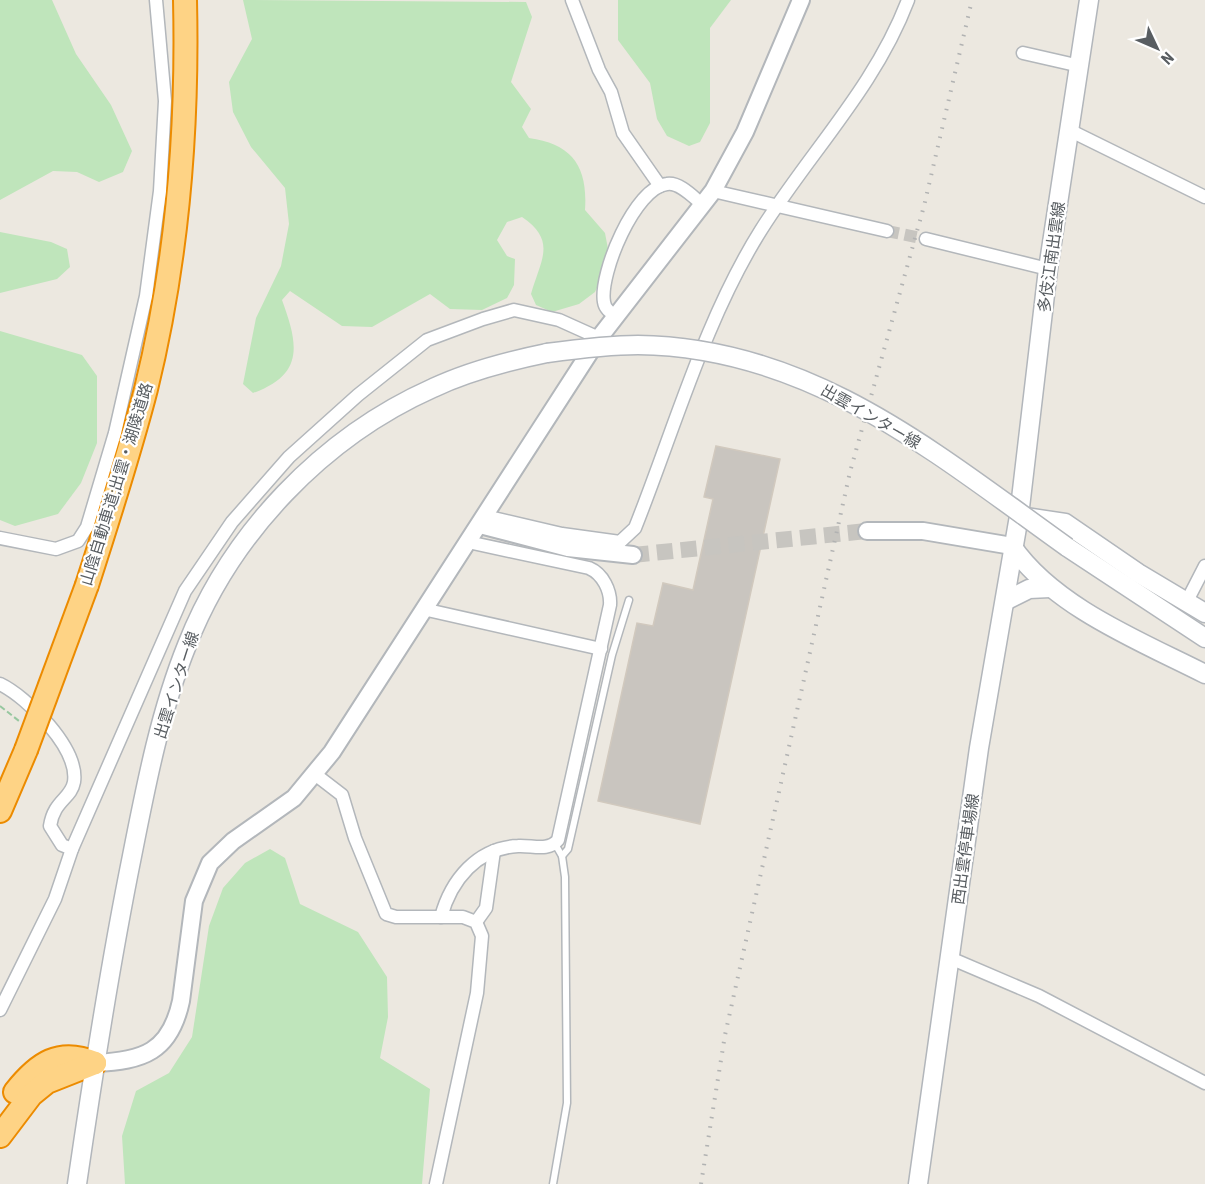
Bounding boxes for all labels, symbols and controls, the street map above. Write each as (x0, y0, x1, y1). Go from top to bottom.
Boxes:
north arrow (1127, 18, 1187, 78)
text: N (1157, 48, 1178, 68)
street label: 多伎江南出雲線 (1034, 200, 1069, 314)
street label: 山陰自動車道;出雲・湖陵道路 (77, 380, 156, 588)
street label: 出雲インター線 (817, 380, 924, 453)
street label: 出雲インター線 (150, 629, 203, 741)
street label: 西出雲停車場線 (948, 792, 983, 906)

